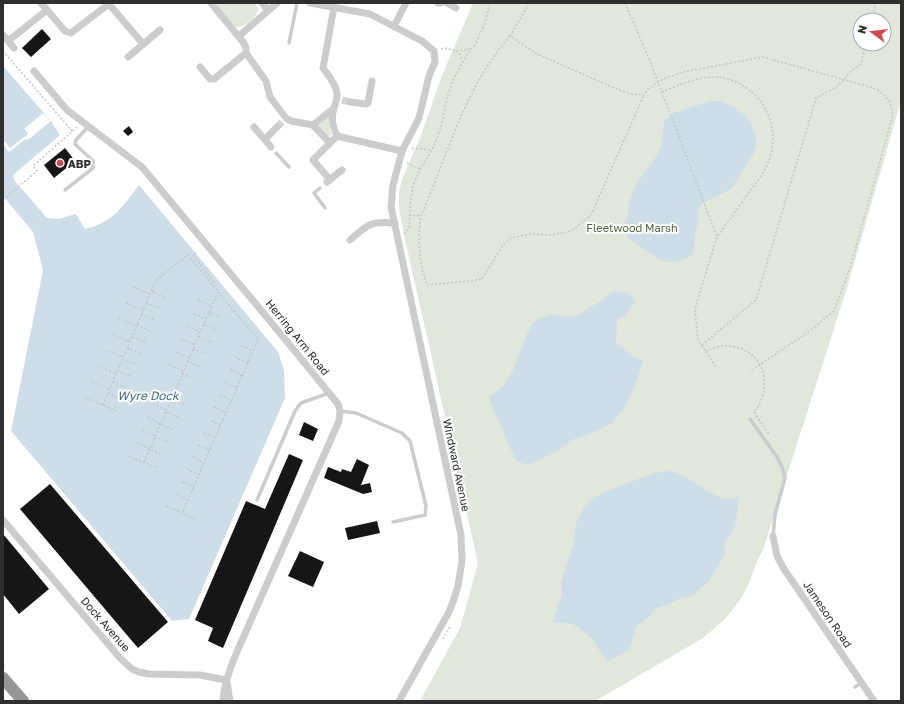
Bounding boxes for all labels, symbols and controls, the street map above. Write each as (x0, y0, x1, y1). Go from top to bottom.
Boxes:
north arrow (852, 12, 892, 52)
text: N (854, 24, 869, 35)
place label: ABP (68, 157, 92, 170)
marker: ABP (55, 158, 65, 168)
park label: Fleetwood Marsh (586, 221, 678, 234)
street label: Herring Arm Road (263, 297, 333, 377)
water label: Wyre Dock (117, 388, 180, 403)
street label: Windward Avenue (441, 417, 473, 513)
street label: Jameson Road (801, 578, 855, 650)
street label: Dock Avenue (79, 594, 133, 654)

